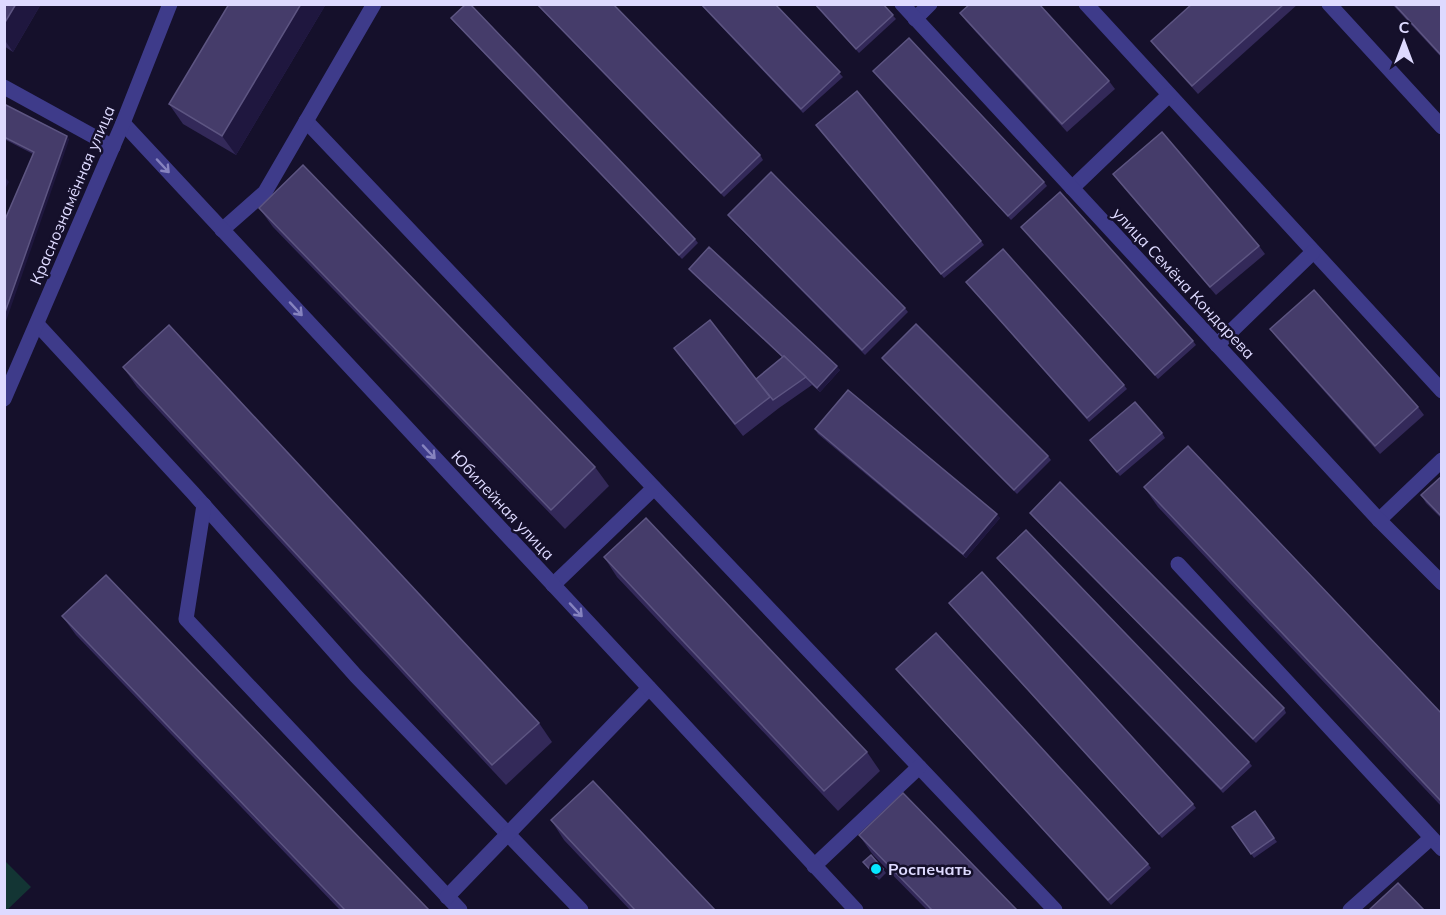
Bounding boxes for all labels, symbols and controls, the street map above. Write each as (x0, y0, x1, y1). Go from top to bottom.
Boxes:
north arrow (1374, 12, 1434, 72)
text: С (1399, 17, 1410, 37)
street label: Краснознамённая улица (25, 102, 119, 288)
one-way arrow (156, 159, 170, 174)
street label: улица Семёна Кондарева (1109, 203, 1259, 363)
one-way arrow (289, 301, 303, 316)
one-way arrow (422, 444, 436, 459)
street label: Юбилейная улица (447, 446, 559, 564)
one-way arrow (569, 602, 583, 617)
place label: Роспечать (888, 859, 971, 879)
marker: Роспечать (869, 862, 883, 876)

